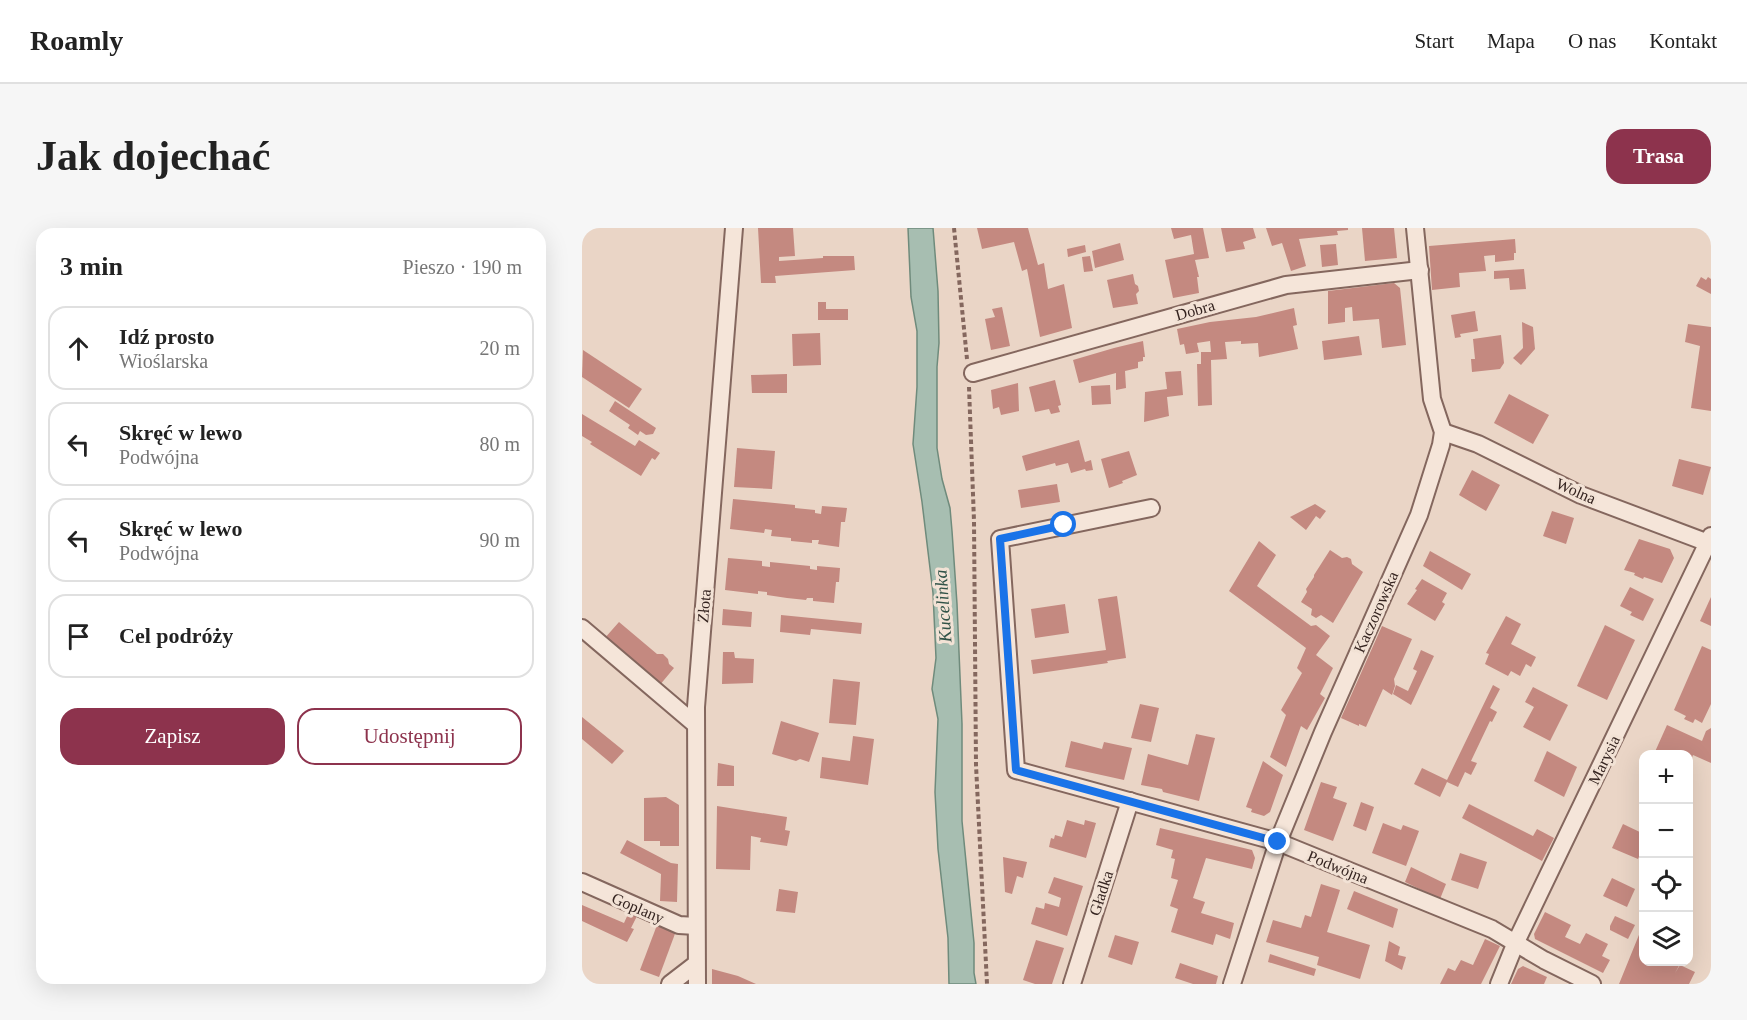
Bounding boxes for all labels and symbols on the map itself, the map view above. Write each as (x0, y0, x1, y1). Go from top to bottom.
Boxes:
street label: Dobra (1173, 296, 1217, 324)
street label: Wolna (1554, 475, 1598, 507)
route start (1050, 511, 1076, 537)
water label: Kucelinka (930, 569, 956, 644)
street label: Kaczorowska (1351, 569, 1401, 655)
street label: Złota (694, 588, 714, 624)
street label: Marysia (1585, 733, 1624, 788)
route end (1264, 828, 1290, 854)
street label: Podwójna (1305, 847, 1371, 888)
street label: Gładka (1086, 868, 1116, 918)
street label: Goplany (609, 889, 667, 928)

